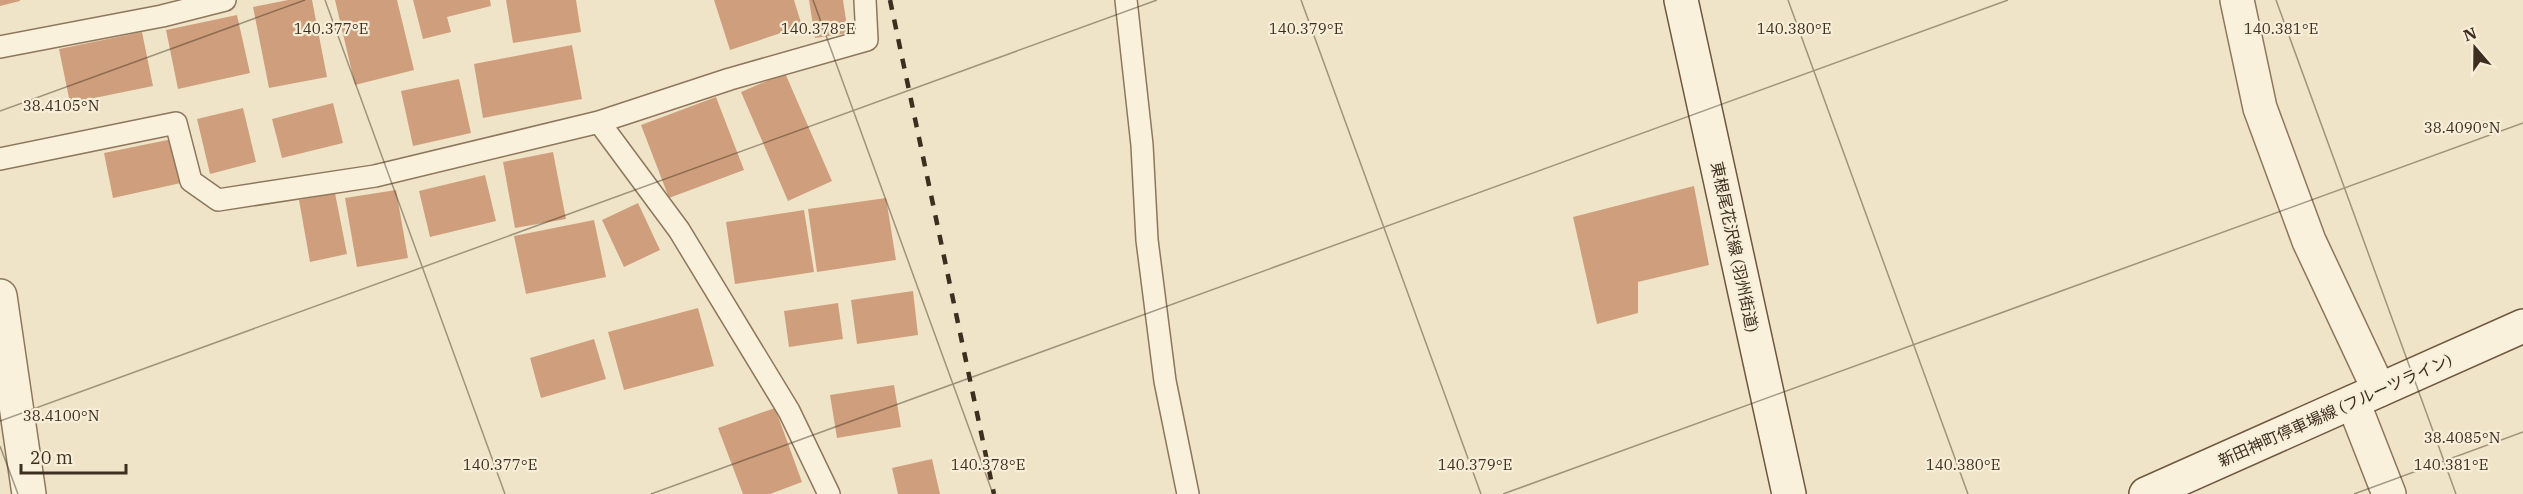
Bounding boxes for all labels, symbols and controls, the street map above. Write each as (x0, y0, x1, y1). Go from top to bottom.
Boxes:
north arrow (2445, 18, 2505, 78)
text: 140.377°E (294, 19, 368, 38)
text: 140.378°E (781, 19, 855, 38)
text: 140.379°E (1269, 19, 1343, 38)
text: 140.380°E (1757, 19, 1831, 38)
text: 140.381°E (2244, 19, 2318, 38)
text: N (2461, 22, 2479, 45)
text: 38.4105°N (23, 96, 99, 115)
text: 38.4090°N (2424, 118, 2500, 137)
street label: 東根尾花沢線 (羽州街道) (1707, 160, 1763, 334)
street label: 新田神町停車場線 (フルーツライン) (2215, 349, 2455, 471)
text: 38.4100°N (23, 406, 99, 425)
text: 38.4085°N (2424, 428, 2500, 447)
scale bar (21, 437, 126, 475)
text: 20 m (30, 446, 73, 469)
text: 140.377°E (463, 455, 537, 474)
text: 140.378°E (951, 455, 1025, 474)
text: 140.379°E (1438, 455, 1512, 474)
text: 140.380°E (1926, 455, 2000, 474)
text: 140.381°E (2414, 455, 2488, 474)

